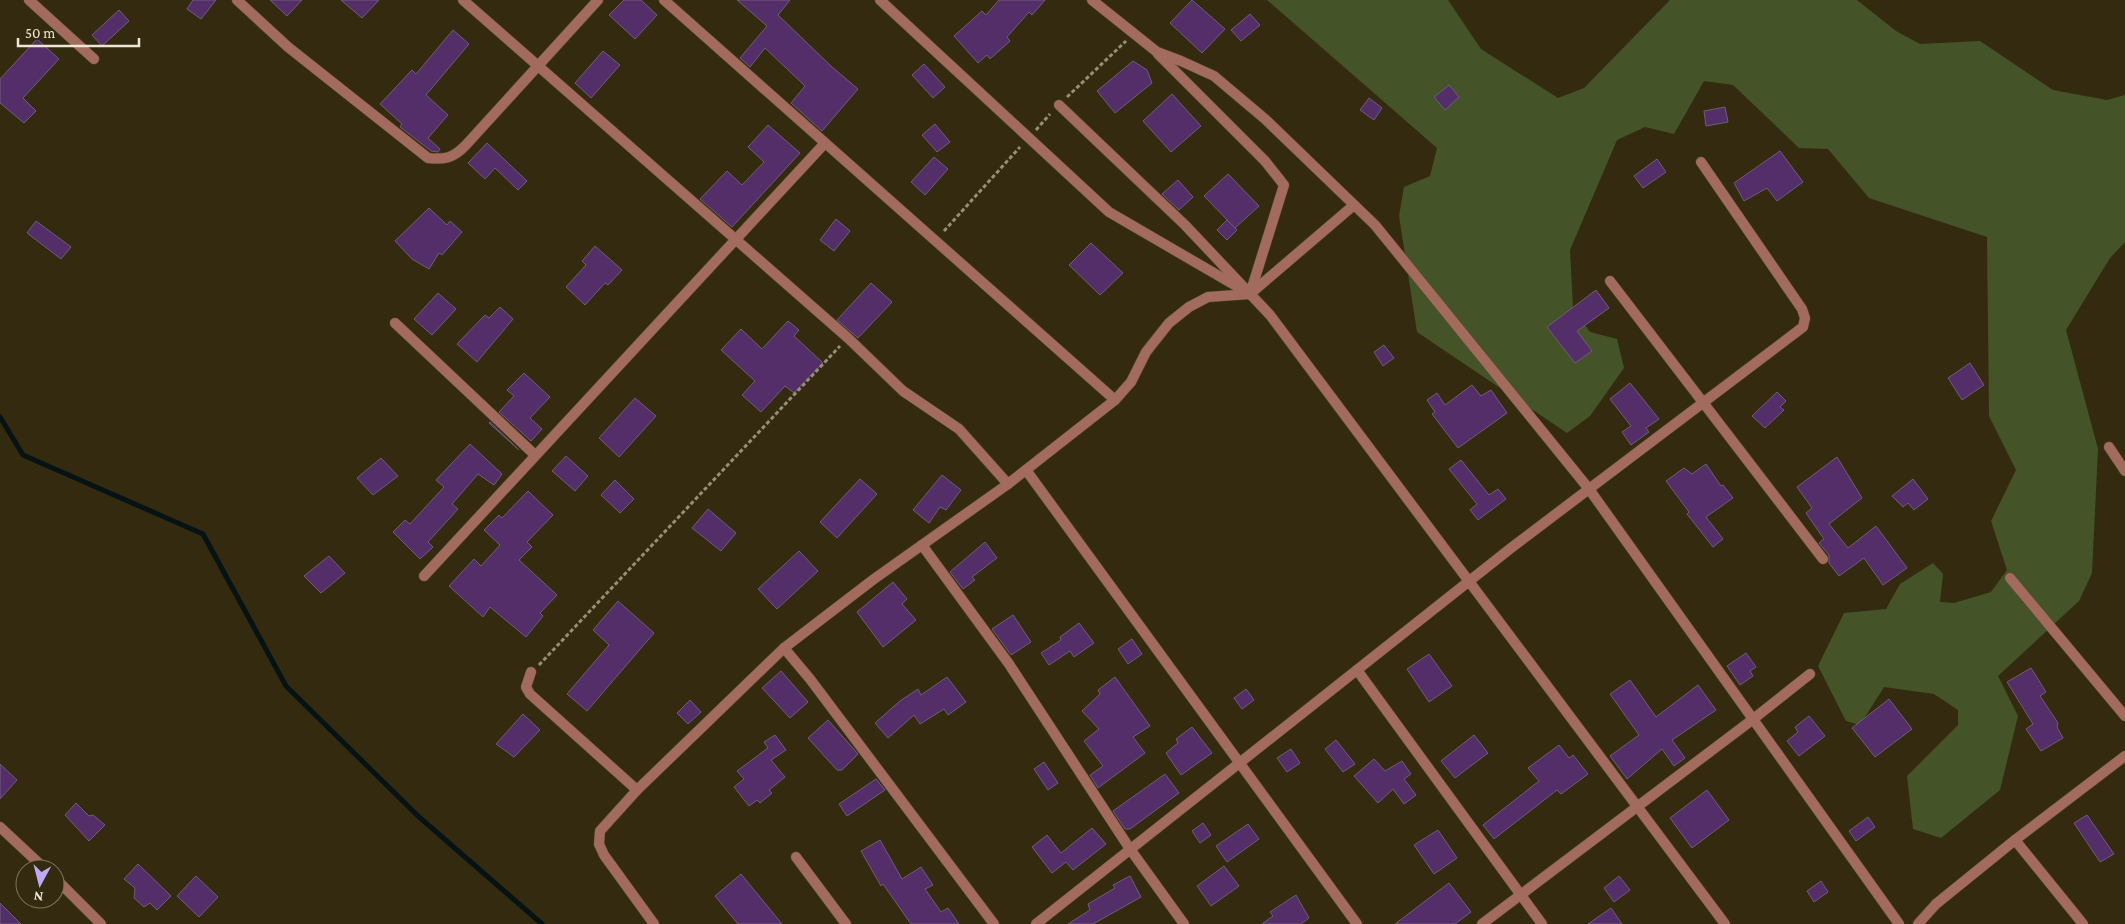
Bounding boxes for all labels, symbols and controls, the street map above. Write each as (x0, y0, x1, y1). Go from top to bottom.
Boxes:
scale bar (18, 15, 139, 47)
text: 50 m (25, 25, 55, 41)
north arrow (15, 859, 65, 909)
text: N (32, 888, 44, 905)

